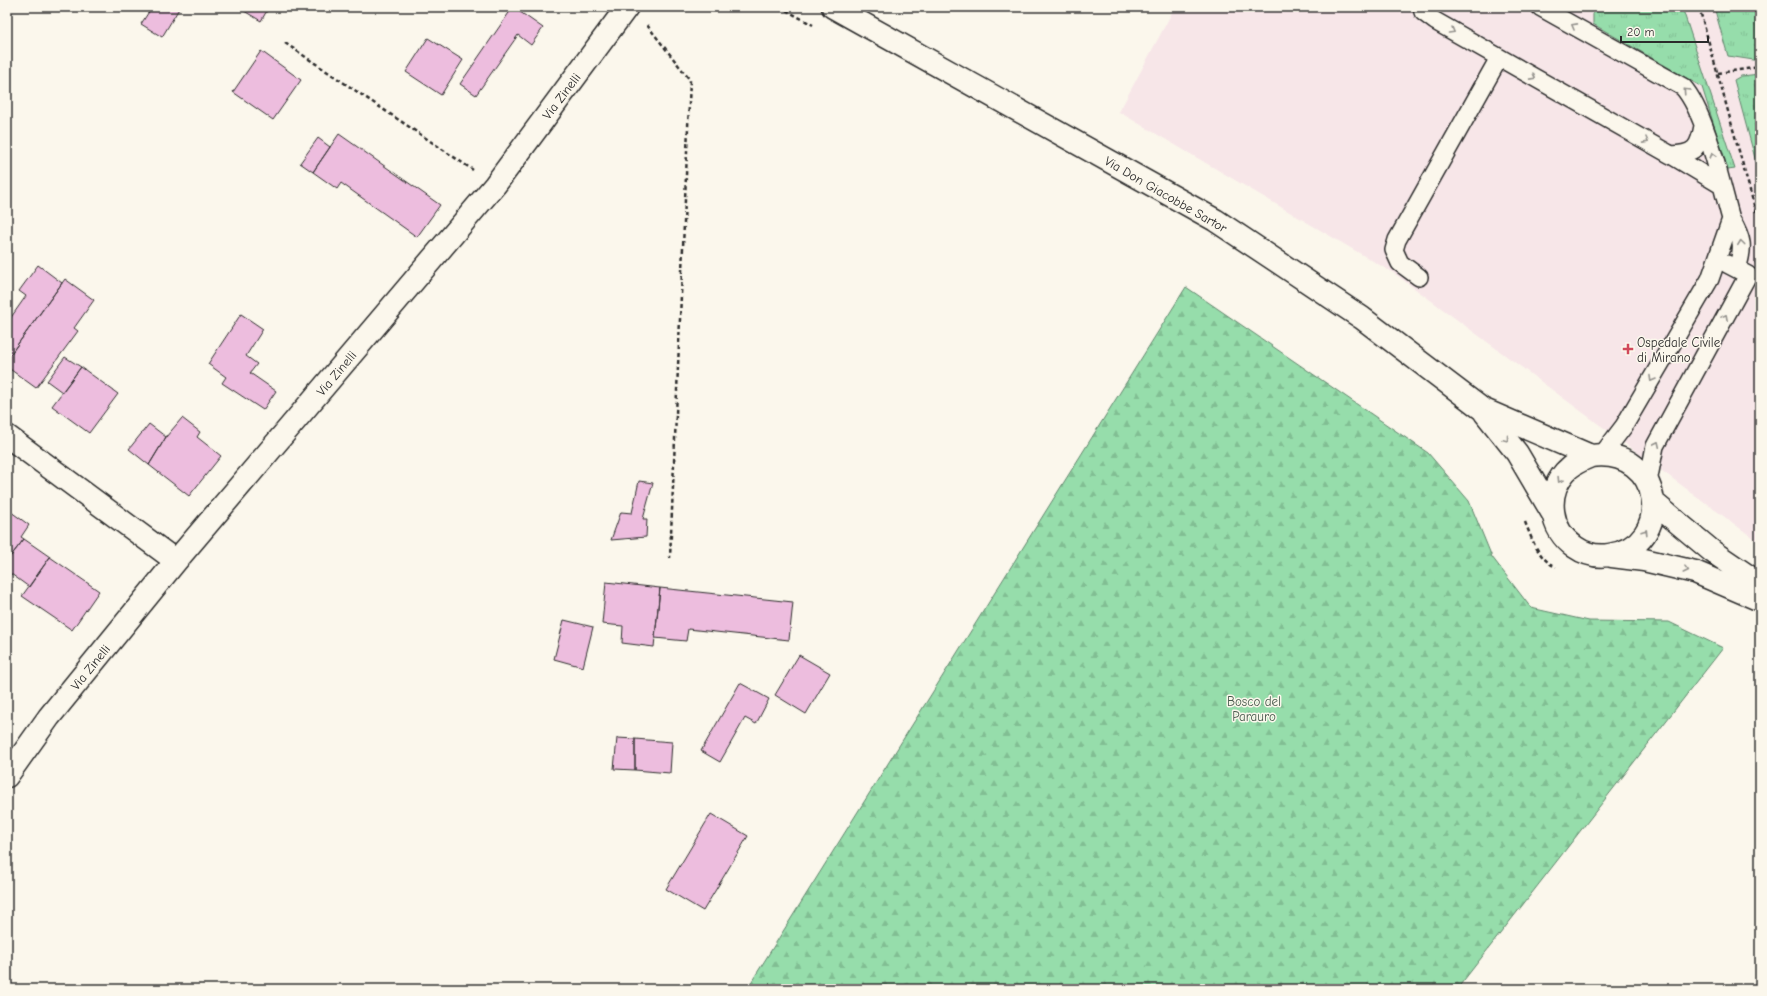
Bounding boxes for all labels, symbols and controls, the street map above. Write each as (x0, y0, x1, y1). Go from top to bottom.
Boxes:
scale bar (1621, 18, 1708, 44)
one-way arrow (1571, 24, 1578, 31)
text: 20 m (1627, 25, 1655, 39)
one-way arrow (1447, 26, 1455, 33)
street label: Via Zinelli (539, 70, 584, 122)
one-way arrow (1529, 72, 1536, 79)
one-way arrow (1683, 88, 1691, 96)
one-way arrow (1642, 136, 1649, 143)
one-way arrow (1709, 152, 1718, 159)
street label: Via Don Giacobbe Sartor (1102, 153, 1230, 236)
one-way arrow (1737, 240, 1746, 247)
one-way arrow (1721, 314, 1728, 321)
place label: Ospedale Civile di Mirano (1637, 335, 1721, 365)
marker: Ospedale Civile di Mirano (1622, 343, 1634, 355)
street label: Via Zinelli (313, 348, 359, 399)
one-way arrow (1650, 375, 1657, 382)
one-way arrow (1501, 435, 1508, 442)
one-way arrow (1652, 441, 1660, 448)
one-way arrow (1558, 475, 1565, 482)
one-way arrow (1641, 529, 1648, 536)
one-way arrow (1683, 565, 1689, 573)
street label: Via Zinelli (68, 642, 113, 693)
park label: Bosco del Parauro (1227, 694, 1281, 724)

